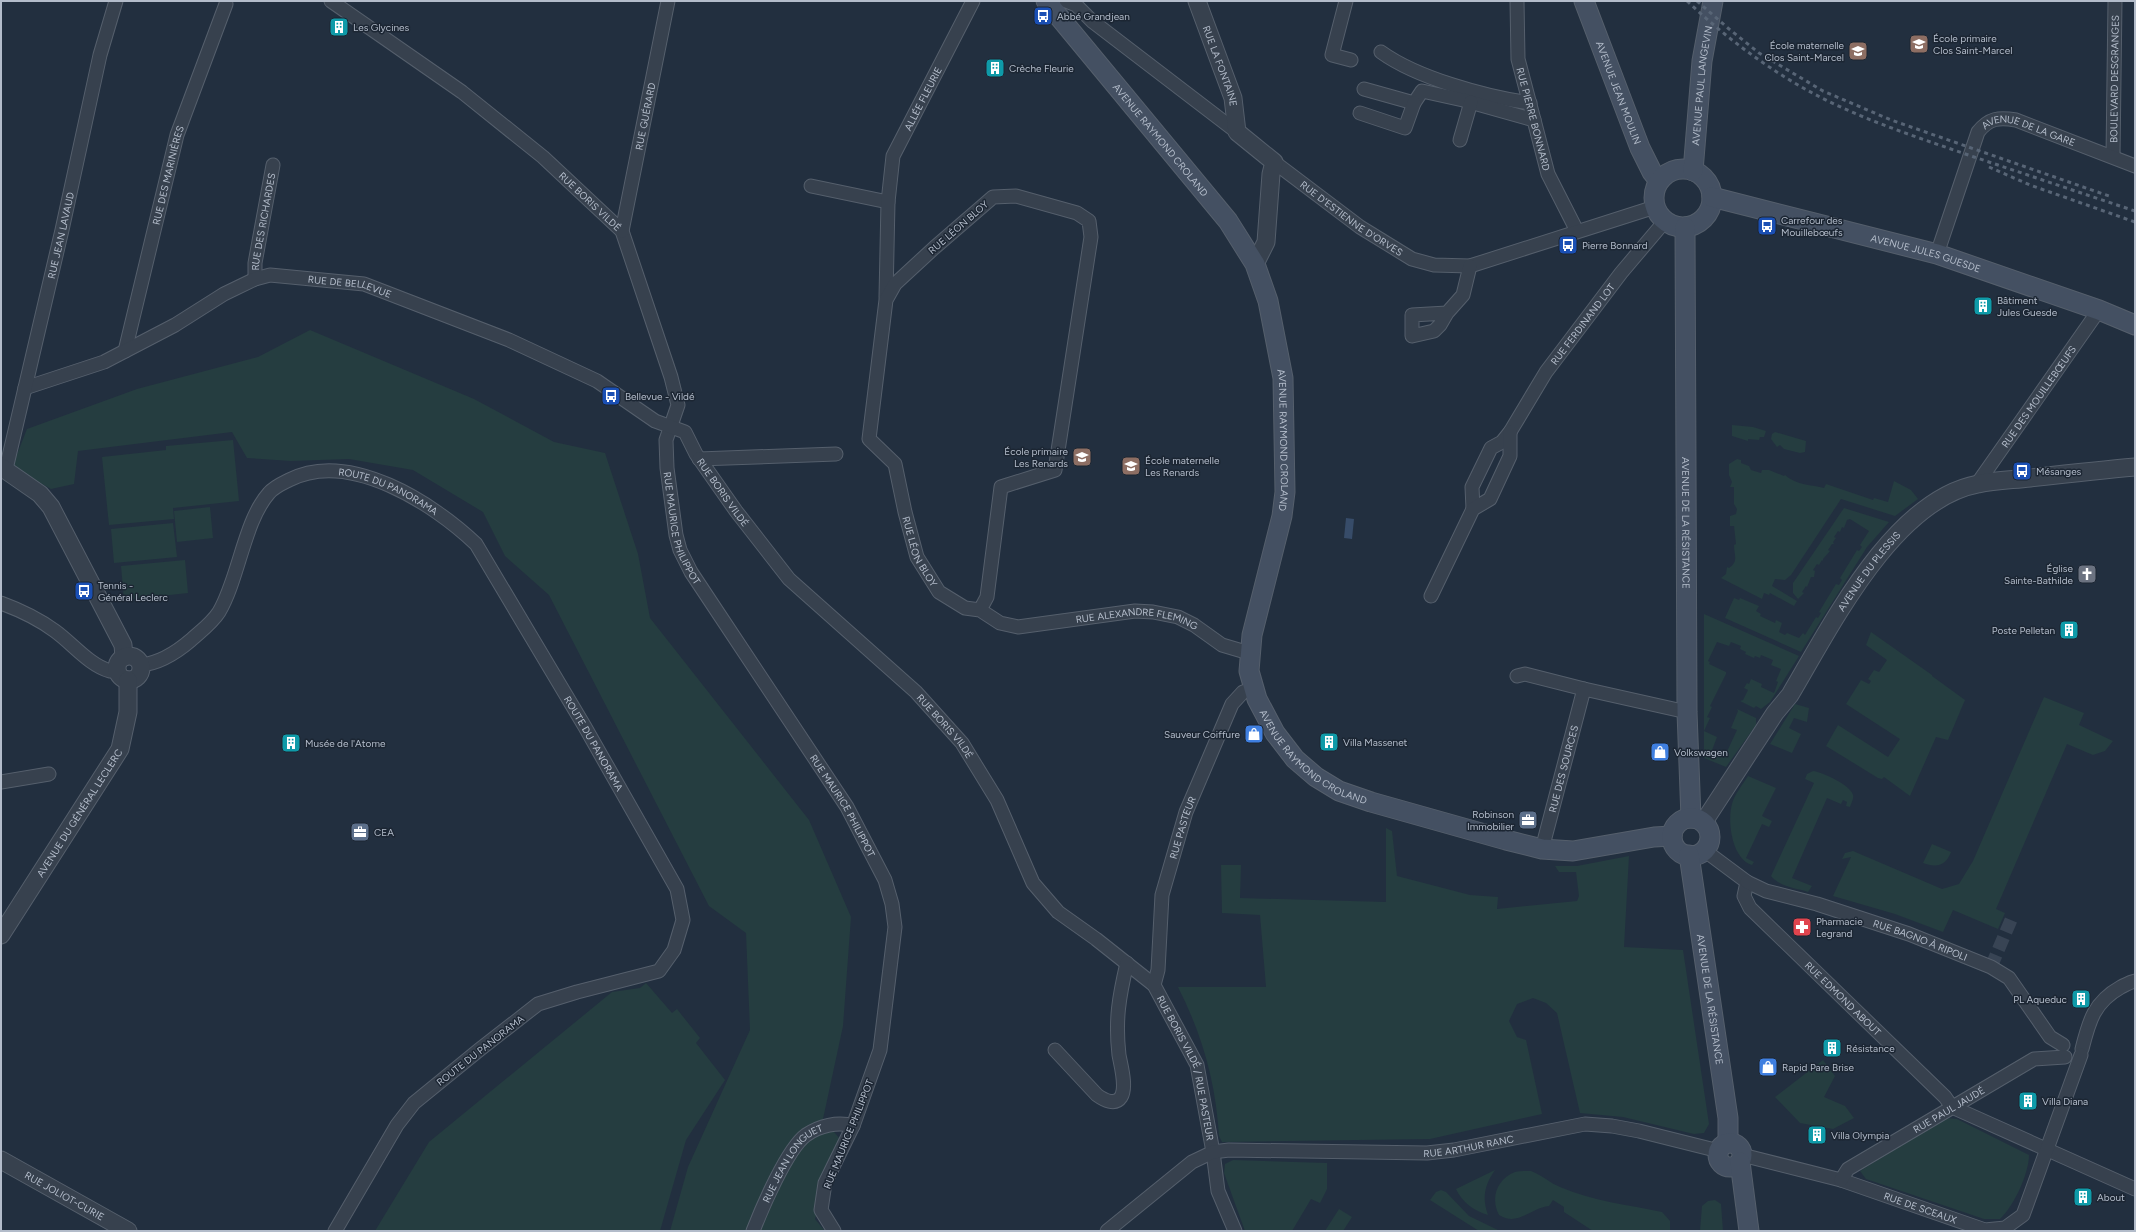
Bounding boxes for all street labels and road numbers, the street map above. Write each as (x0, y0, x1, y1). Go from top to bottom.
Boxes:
street label: BOULEVARD DESGRANGES (2107, 15, 2122, 143)
street label: RUE LA FONTAINE (1200, 24, 1240, 107)
street label: AVENUE PAUL LANGEVIN (1689, 25, 1715, 146)
street label: AVENUE JEAN MOULIN (1593, 39, 1644, 146)
street label: ALLÉE FLEURIE (901, 65, 945, 133)
street label: RUE PIERRE BONNARD (1513, 66, 1553, 172)
street label: RUE GUÉRARD (632, 81, 659, 151)
street label: AVENUE RAYMOND CROLAND (1110, 81, 1211, 199)
street label: AVENUE DE LA GARE (1979, 113, 2077, 149)
street label: RUE DES MARINIÈRES (150, 124, 187, 226)
street label: RUE BORIS VILDÉ (556, 169, 624, 234)
street label: RUE DES RICHARDES (249, 172, 278, 270)
street label: RUE D'ESTIENNE D'ORVES (1297, 178, 1405, 259)
street label: RUE JEAN LAVAUD (45, 191, 77, 280)
street label: RUE LÉON BLOY (926, 198, 991, 257)
street label: AVENUE JULES GUESDE (1869, 231, 1982, 276)
street label: RUE DE BELLEVUE (307, 273, 393, 301)
street label: RUE FERDINAND LOT (1548, 281, 1618, 368)
street label: RUE DES MOUILLEBŒUFS (1999, 343, 2079, 450)
street label: AVENUE RAYMOND CROLAND (1274, 368, 1291, 512)
street label: RUE BORIS VILDÉ (694, 456, 752, 529)
street label: AVENUE DE LA RÉSISTANCE (1679, 457, 1692, 589)
street label: ROUTE DU PANORAMA (338, 465, 441, 518)
street label: RUE MAURICE PHILIPPOT (661, 471, 704, 588)
street label: RUE LÉON BLOY (899, 515, 940, 589)
street label: AVENUE DU PLESSIS (1835, 529, 1903, 614)
street label: RUE ALEXANDRE FLEMING (1075, 605, 1200, 633)
street label: RUE BORIS VILDÉ (914, 691, 976, 761)
street label: ROUTE DU PANORAMA (561, 694, 626, 794)
street label: AVENUE RAYMOND CROLAND (1257, 707, 1369, 807)
street label: RUE DES SOURCES (1546, 724, 1581, 814)
street label: AVENUE DU GÉNÉRAL LECLERC (34, 747, 125, 880)
street label: RUE MAURICE PHILIPPOT (807, 752, 878, 860)
street label: RUE PASTEUR (1167, 794, 1199, 861)
street label: RUE BAGNO À RIPOLI (1871, 917, 1969, 964)
street label: AVENUE DE LA RÉSISTANCE (1694, 933, 1726, 1066)
street label: RUE EDMOND ABOUT (1802, 959, 1884, 1039)
street label: RUE BORIS VILDÉ / RUE PASTEUR (1154, 993, 1217, 1142)
street label: ROUTE DU PANORAMA (434, 1012, 527, 1089)
street label: RUE MAURICE PHILIPPOT (820, 1077, 877, 1191)
street label: RUE PAUL JAUDÉ (1911, 1084, 1987, 1136)
street label: RUE JEAN LONGUET (760, 1121, 825, 1205)
street label: RUE ARTHUR RANC (1423, 1132, 1515, 1160)
street label: RUE JOLIOT-CURIE (22, 1169, 107, 1224)
street label: RUE DE SCEAUX (1882, 1189, 1959, 1227)

